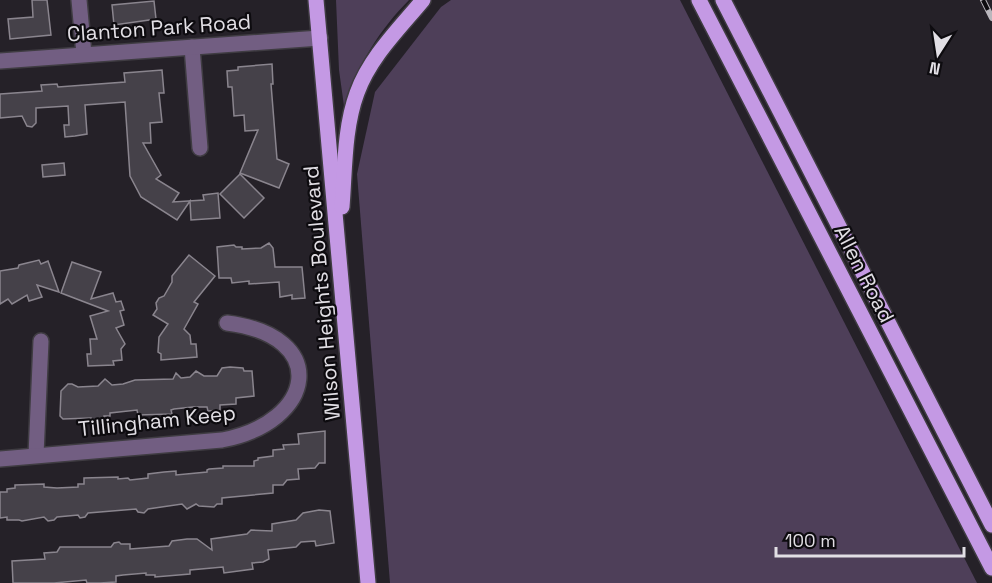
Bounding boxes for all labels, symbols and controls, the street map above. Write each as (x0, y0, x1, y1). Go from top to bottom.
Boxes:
street label: Clanton Park Road (66, 8, 252, 47)
north arrow (908, 24, 968, 84)
text: N (928, 57, 942, 80)
street label: Wilson Heights Boulevard (297, 165, 346, 421)
street label: Allen Road (828, 221, 900, 327)
street label: Tillingham Keep (77, 399, 237, 442)
scale bar (776, 520, 964, 558)
text: 100 m (785, 529, 836, 552)

